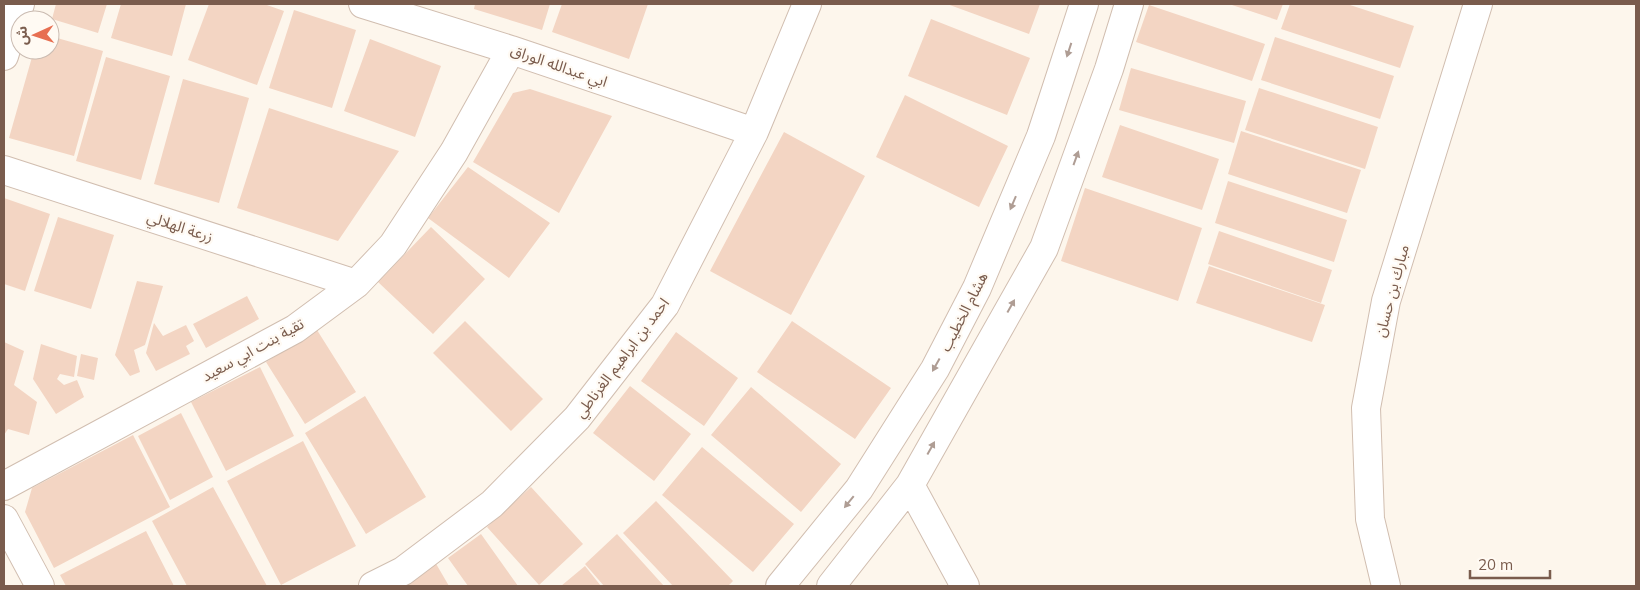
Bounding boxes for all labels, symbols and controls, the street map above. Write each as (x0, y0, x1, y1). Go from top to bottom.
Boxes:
north arrow (10, 10, 60, 60)
text: ش (13, 26, 32, 46)
street label: ابي عبدالله الوراق (507, 40, 610, 93)
one-way arrow (1065, 43, 1073, 58)
one-way arrow (1072, 150, 1080, 165)
one-way arrow (1009, 196, 1017, 210)
street label: زرعة الهلالي (144, 207, 216, 248)
street label: مبارك بن حسان (1370, 243, 1413, 339)
street label: هشام الخطيب (935, 269, 993, 356)
street label: احمد بن ابراهيم الغرناطي (570, 294, 675, 423)
one-way arrow (1007, 299, 1015, 313)
street label: تقية بنت ابي سعيد (198, 314, 308, 388)
one-way arrow (932, 358, 941, 372)
one-way arrow (927, 441, 936, 454)
one-way arrow (843, 495, 854, 508)
scale bar (1470, 548, 1550, 580)
text: 20 m (1478, 555, 1513, 574)

